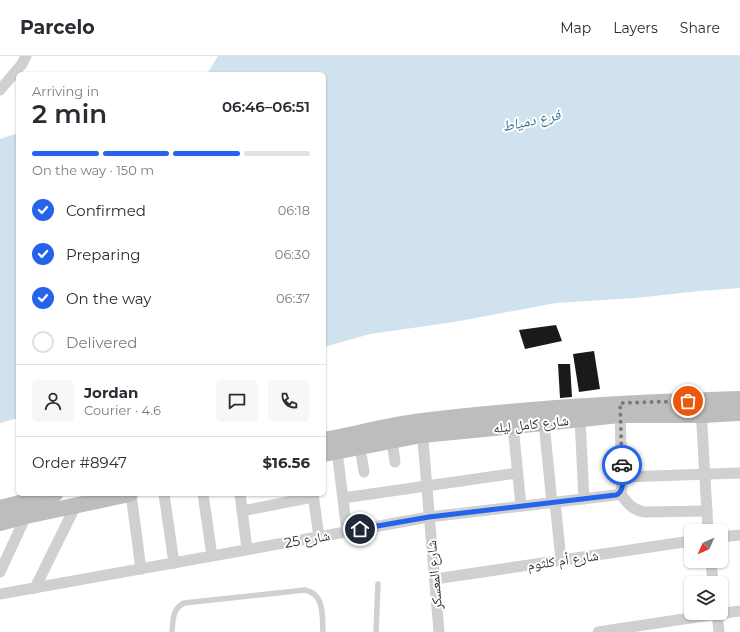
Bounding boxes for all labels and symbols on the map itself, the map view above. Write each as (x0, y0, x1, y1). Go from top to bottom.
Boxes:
water label: فرع دمياط (500, 104, 563, 136)
pin (671, 384, 705, 418)
street label: شارع كامل ليله (492, 411, 570, 438)
courier (602, 445, 642, 485)
pin (343, 512, 377, 546)
north arrow (684, 524, 728, 568)
street label: شارع 25 (283, 526, 331, 553)
street label: شارع المعسكر (422, 539, 447, 611)
street label: شارع أم كلثوم (526, 546, 600, 575)

